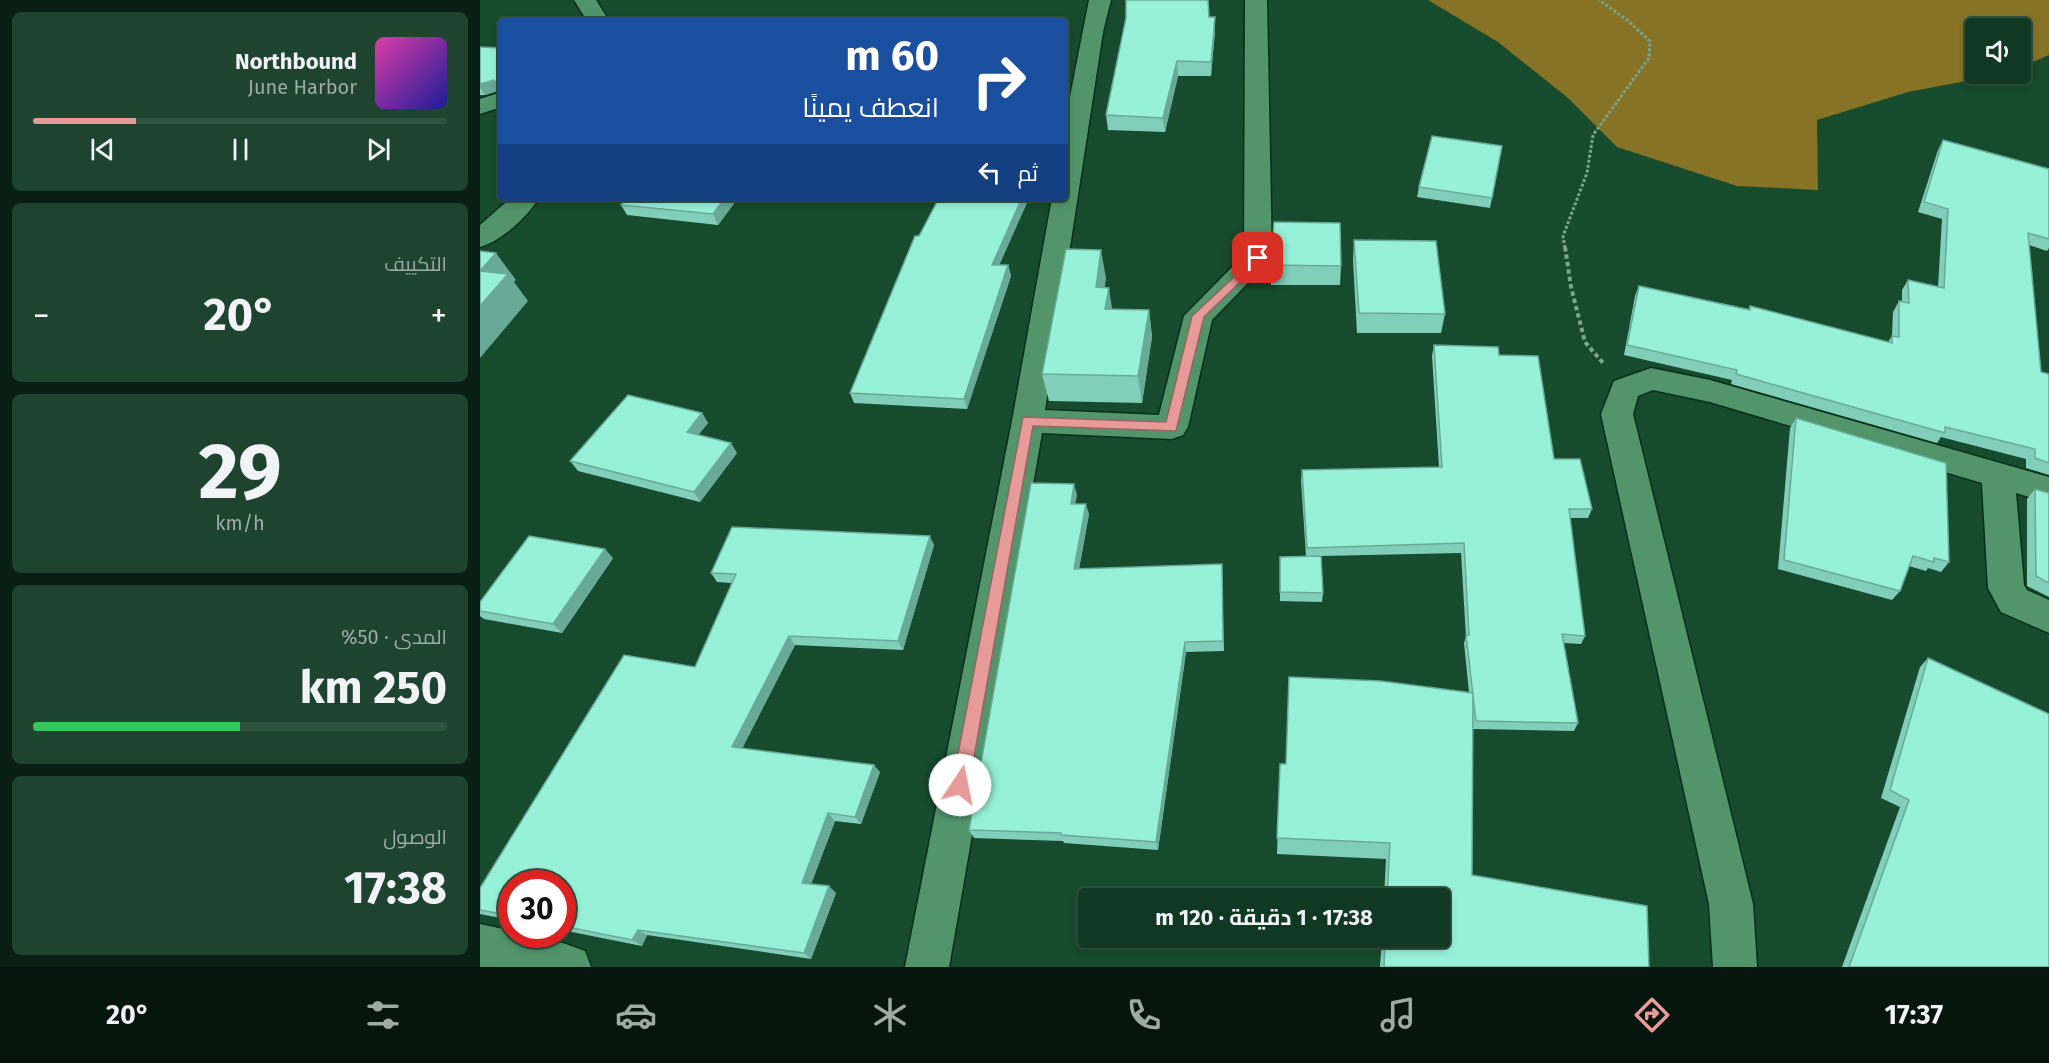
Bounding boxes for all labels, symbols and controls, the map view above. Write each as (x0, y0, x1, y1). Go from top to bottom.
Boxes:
map controls (1965, 18, 2031, 84)
button: sound (1965, 18, 2031, 84)
text: 60 m (845, 31, 939, 81)
icon: right (960, 42, 1038, 120)
text: Northbound (235, 48, 357, 75)
text: June Harbor (248, 75, 357, 99)
text: انعطف يمينًا (802, 92, 939, 124)
icon: previous (86, 133, 119, 166)
icon: pause (224, 133, 257, 166)
icon: next (362, 133, 395, 166)
icon: left (973, 156, 1006, 189)
text: ثم (1018, 160, 1038, 187)
pin (1232, 232, 1283, 283)
icon: arrive (1241, 241, 1274, 274)
text: التكييف (384, 252, 447, 276)
text: 20° (203, 288, 277, 342)
text: − (33, 296, 50, 336)
text: + (431, 296, 447, 336)
text: 29 (198, 425, 282, 519)
text: km/h (215, 511, 265, 535)
text: المدى · 50% (341, 625, 447, 649)
text: 250 km (300, 661, 447, 715)
position arrow (928, 753, 992, 817)
text: الوصول (383, 825, 447, 849)
text: 17:38 (344, 861, 447, 915)
speed limit sign: 30 (498, 870, 576, 948)
text: 17:38 · 1 دقيقة · 120 m (1155, 904, 1373, 931)
icon: filters (362, 994, 404, 1036)
icon: car (615, 994, 657, 1036)
icon: climate (869, 994, 911, 1036)
icon: phone (1123, 994, 1165, 1036)
icon: music (1377, 994, 1419, 1036)
icon: directions (1631, 994, 1673, 1036)
text: 20° (106, 999, 150, 1031)
text: 17:37 (1884, 999, 1943, 1031)

